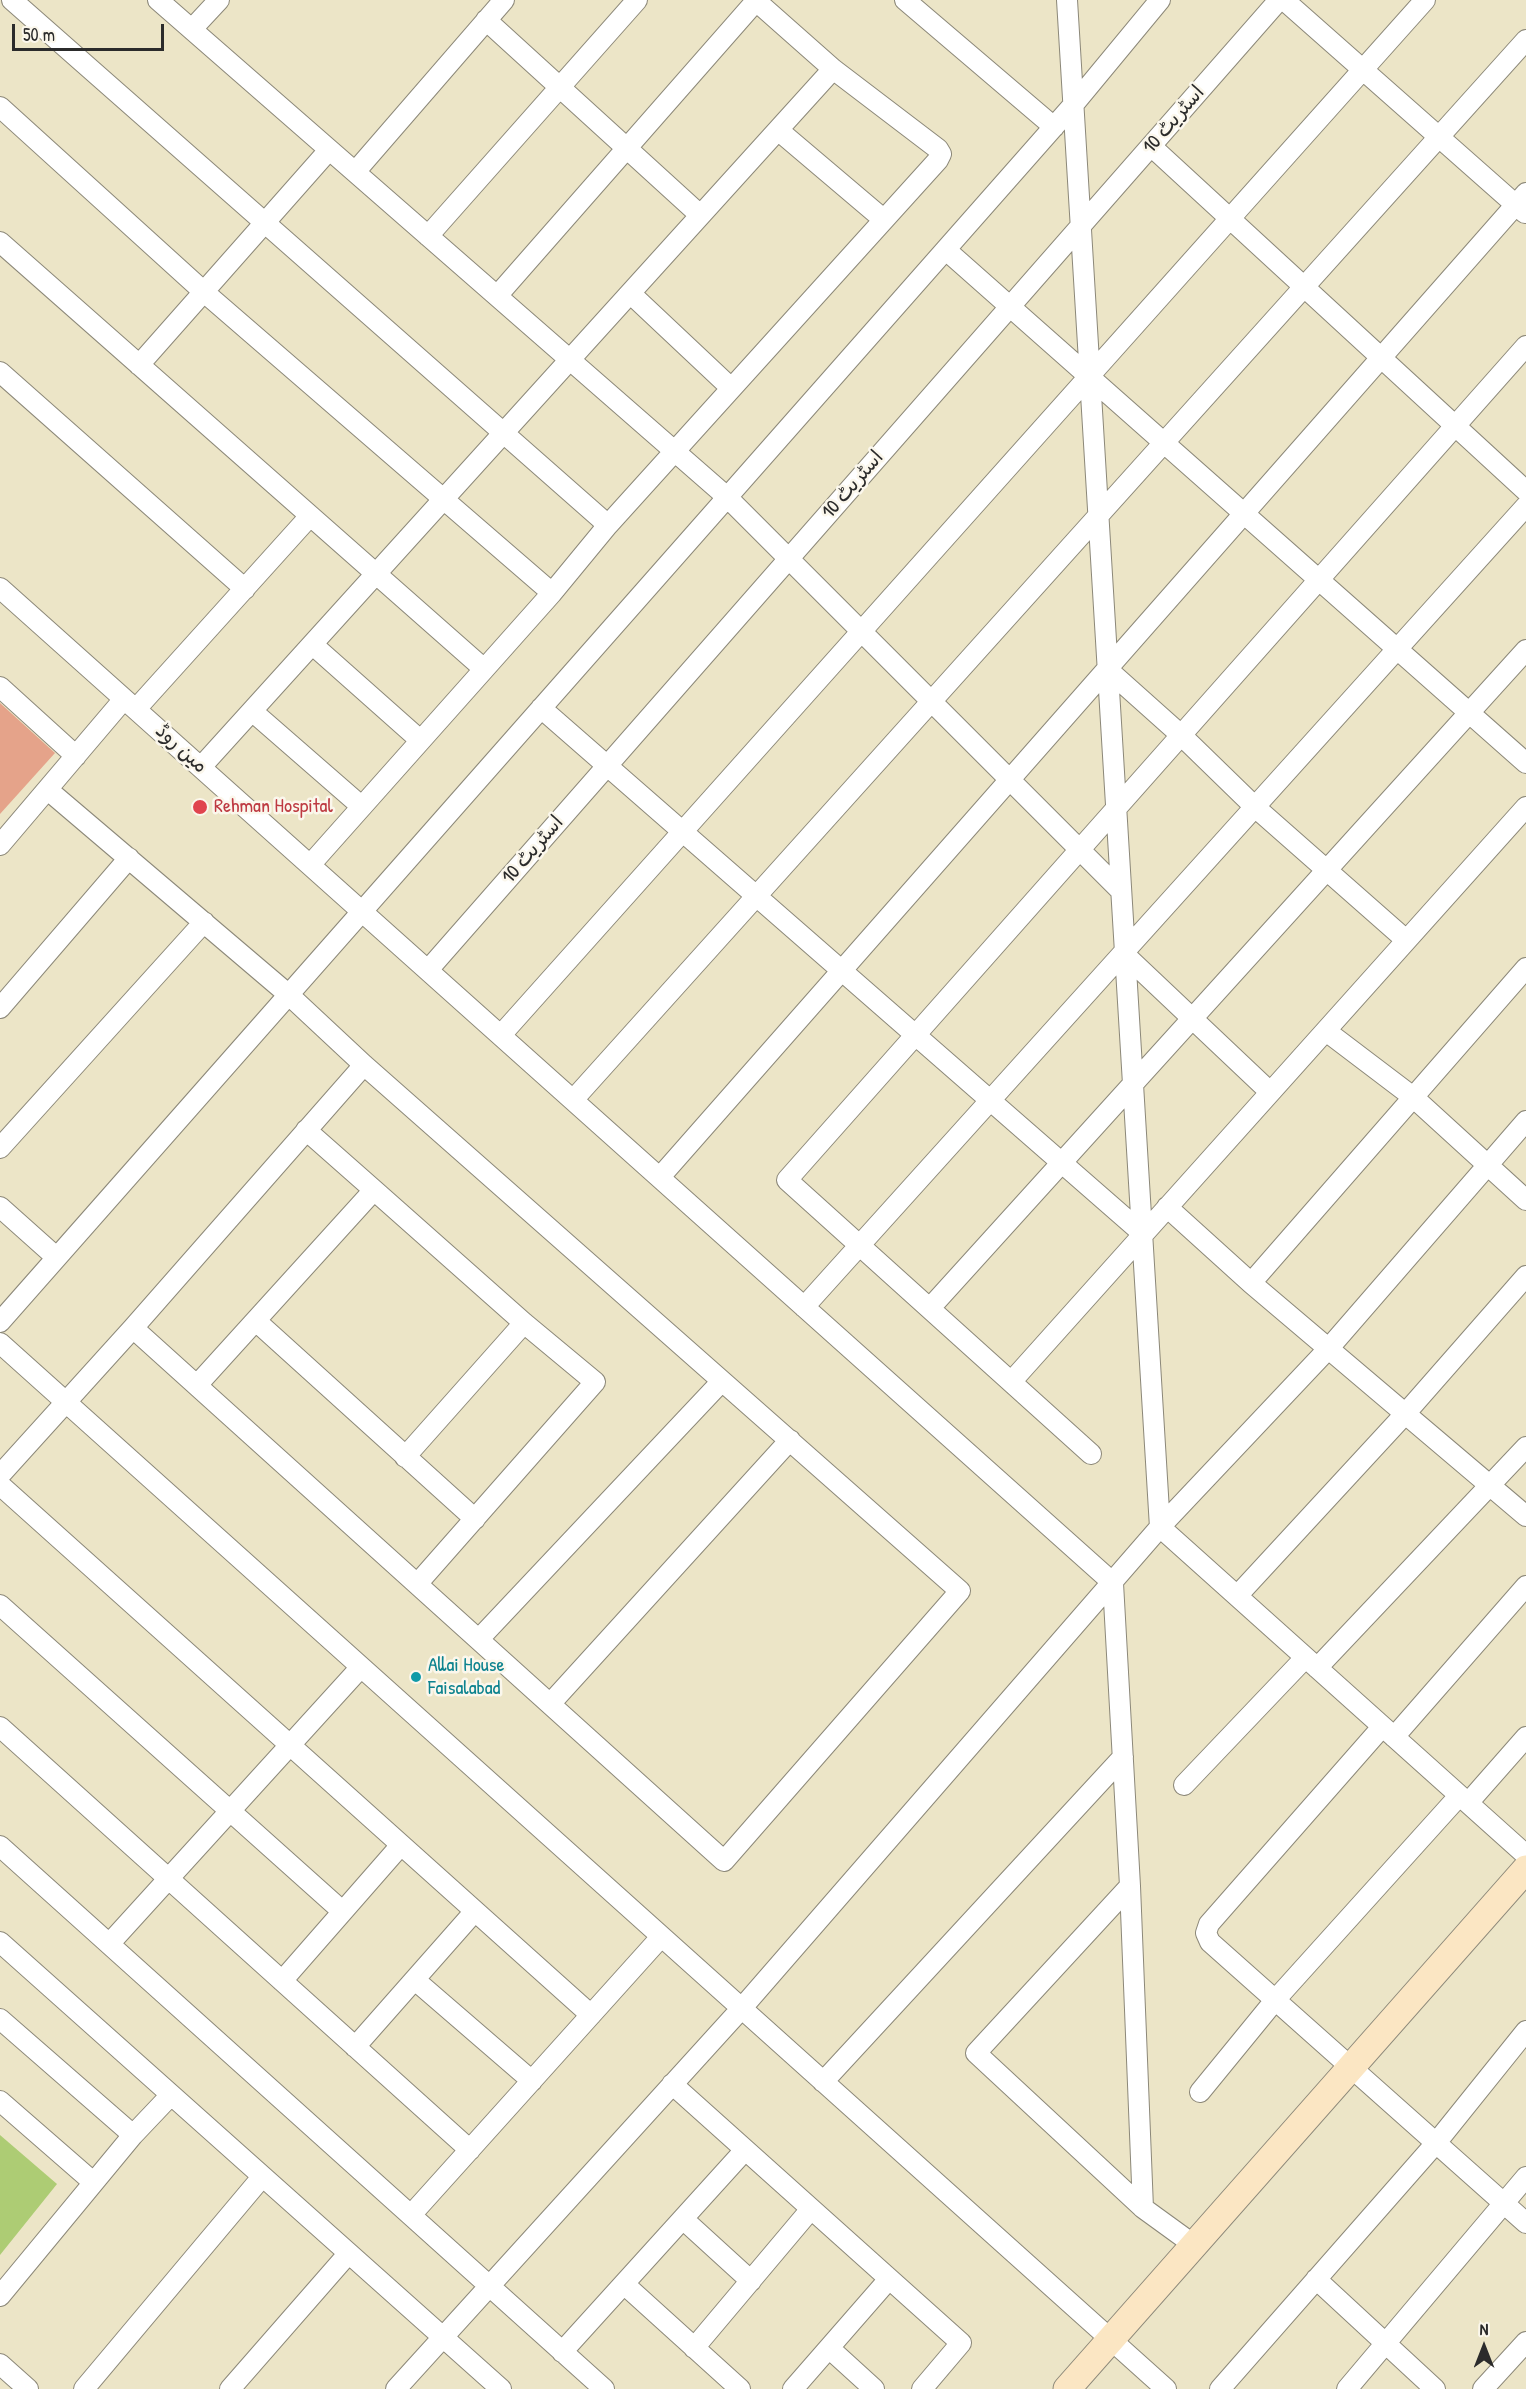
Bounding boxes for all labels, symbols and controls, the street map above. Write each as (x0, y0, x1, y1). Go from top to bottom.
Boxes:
scale bar (15, 12, 166, 50)
text: 50 m (23, 22, 55, 47)
street label: اسٹریٹ 10 (1138, 81, 1210, 159)
street label: اسٹریٹ 10 (817, 446, 889, 524)
street label: مین روڈ (150, 719, 212, 779)
place label: Rehman Hospital (214, 795, 333, 819)
marker: Rehman Hospital (191, 798, 209, 816)
street label: اسٹریٹ 10 (497, 811, 569, 889)
place label: Allai House Faisalabad (428, 1654, 504, 1701)
marker: Allai House Faisalabad (409, 1670, 423, 1684)
north arrow (1454, 2317, 1514, 2377)
text: N (1480, 2318, 1488, 2340)

